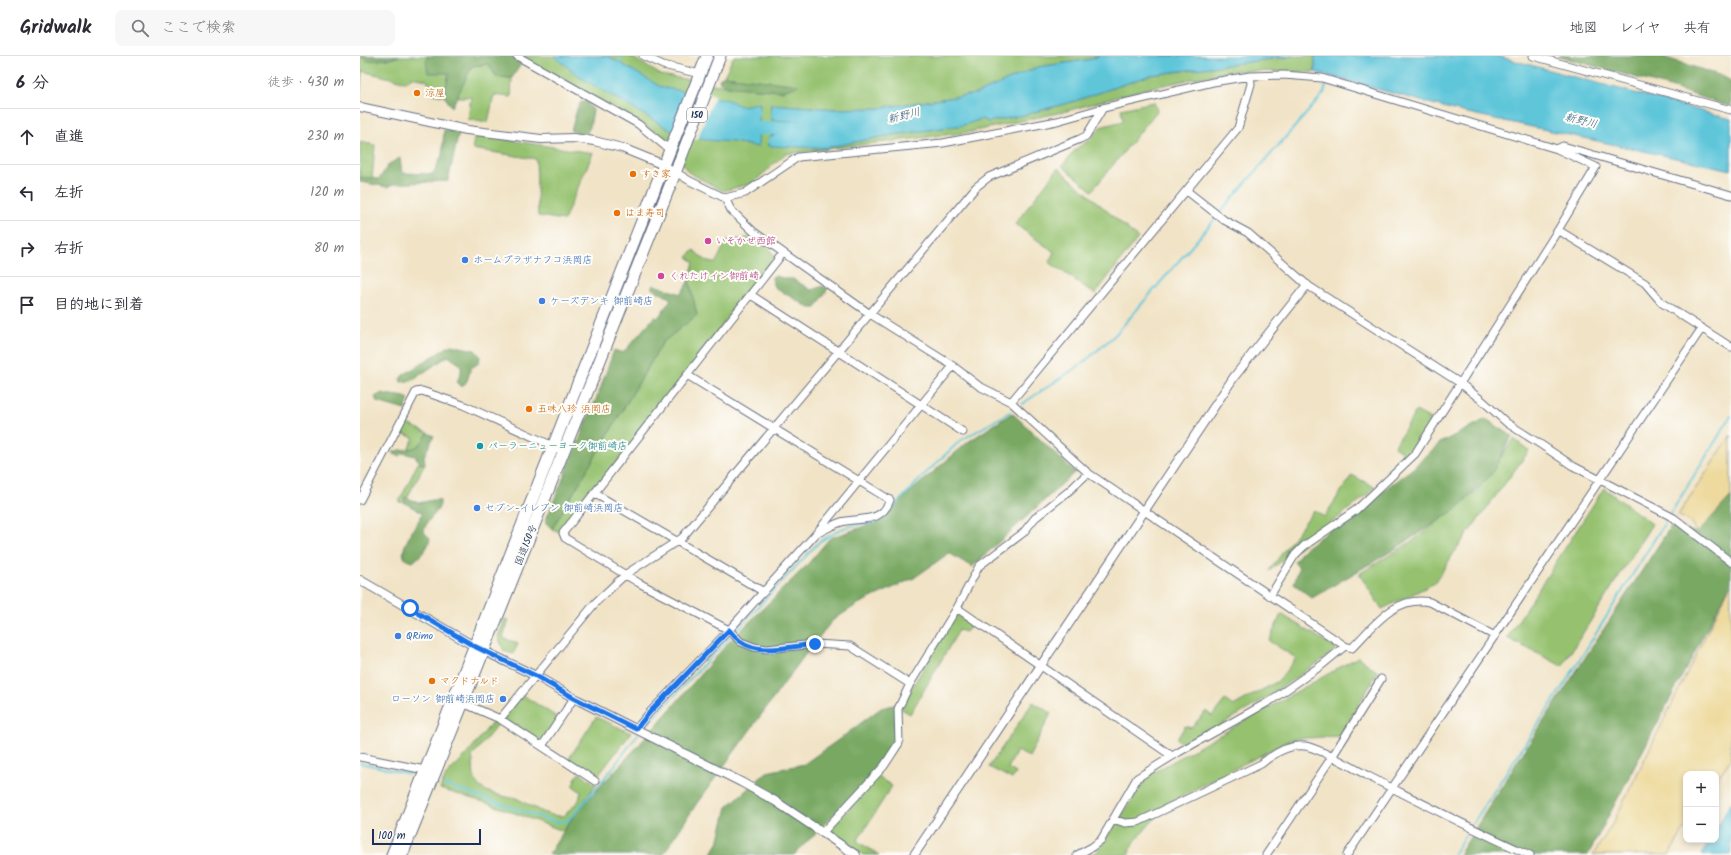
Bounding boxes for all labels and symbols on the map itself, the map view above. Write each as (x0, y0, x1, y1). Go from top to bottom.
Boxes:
place label: 涼屋 (425, 85, 445, 101)
marker: 涼屋 (412, 88, 422, 98)
water label: 新野川 (886, 103, 922, 129)
road number: 150 (687, 108, 707, 122)
water label: 新野川 (1563, 108, 1599, 134)
place label: すき家 (641, 166, 671, 182)
marker: すき家 (628, 169, 638, 179)
place label: はま寿司 (625, 205, 665, 221)
marker: はま寿司 (612, 208, 622, 218)
place label: いそかぜ西館 (716, 233, 776, 249)
marker: いそかぜ西館 (703, 236, 713, 246)
place label: ホームプラザナフコ浜岡店 (473, 252, 593, 268)
marker: ホームプラザナフコ浜岡店 (460, 255, 470, 265)
place label: くれたけイン御前崎 (669, 268, 759, 284)
marker: くれたけイン御前崎 (656, 271, 666, 281)
place label: ケーズデンキ 御前崎店 (550, 293, 653, 309)
marker: ケーズデンキ 御前崎店 (537, 296, 547, 306)
place label: 五味八珍 浜岡店 (537, 401, 611, 417)
marker: 五味八珍 浜岡店 (524, 404, 534, 414)
place label: パーラーニューヨーク御前崎店 (488, 438, 627, 454)
marker: パーラーニューヨーク御前崎店 (475, 441, 485, 451)
place label: セブン-イレブン 御前崎浜岡店 (485, 500, 624, 516)
marker: セブン-イレブン 御前崎浜岡店 (472, 503, 482, 513)
street label: 国道150号 (510, 522, 542, 568)
route start (401, 599, 419, 617)
place label: QRimo (406, 628, 434, 644)
marker: QRimo (393, 631, 403, 641)
route end (806, 635, 824, 653)
place label: マクドナルド (440, 673, 499, 689)
marker: マクドナルド (427, 676, 437, 686)
place label: ローソン 御前崎浜岡店 (391, 691, 495, 707)
marker: ローソン 御前崎浜岡店 (498, 694, 508, 704)
scale bar (372, 827, 481, 846)

